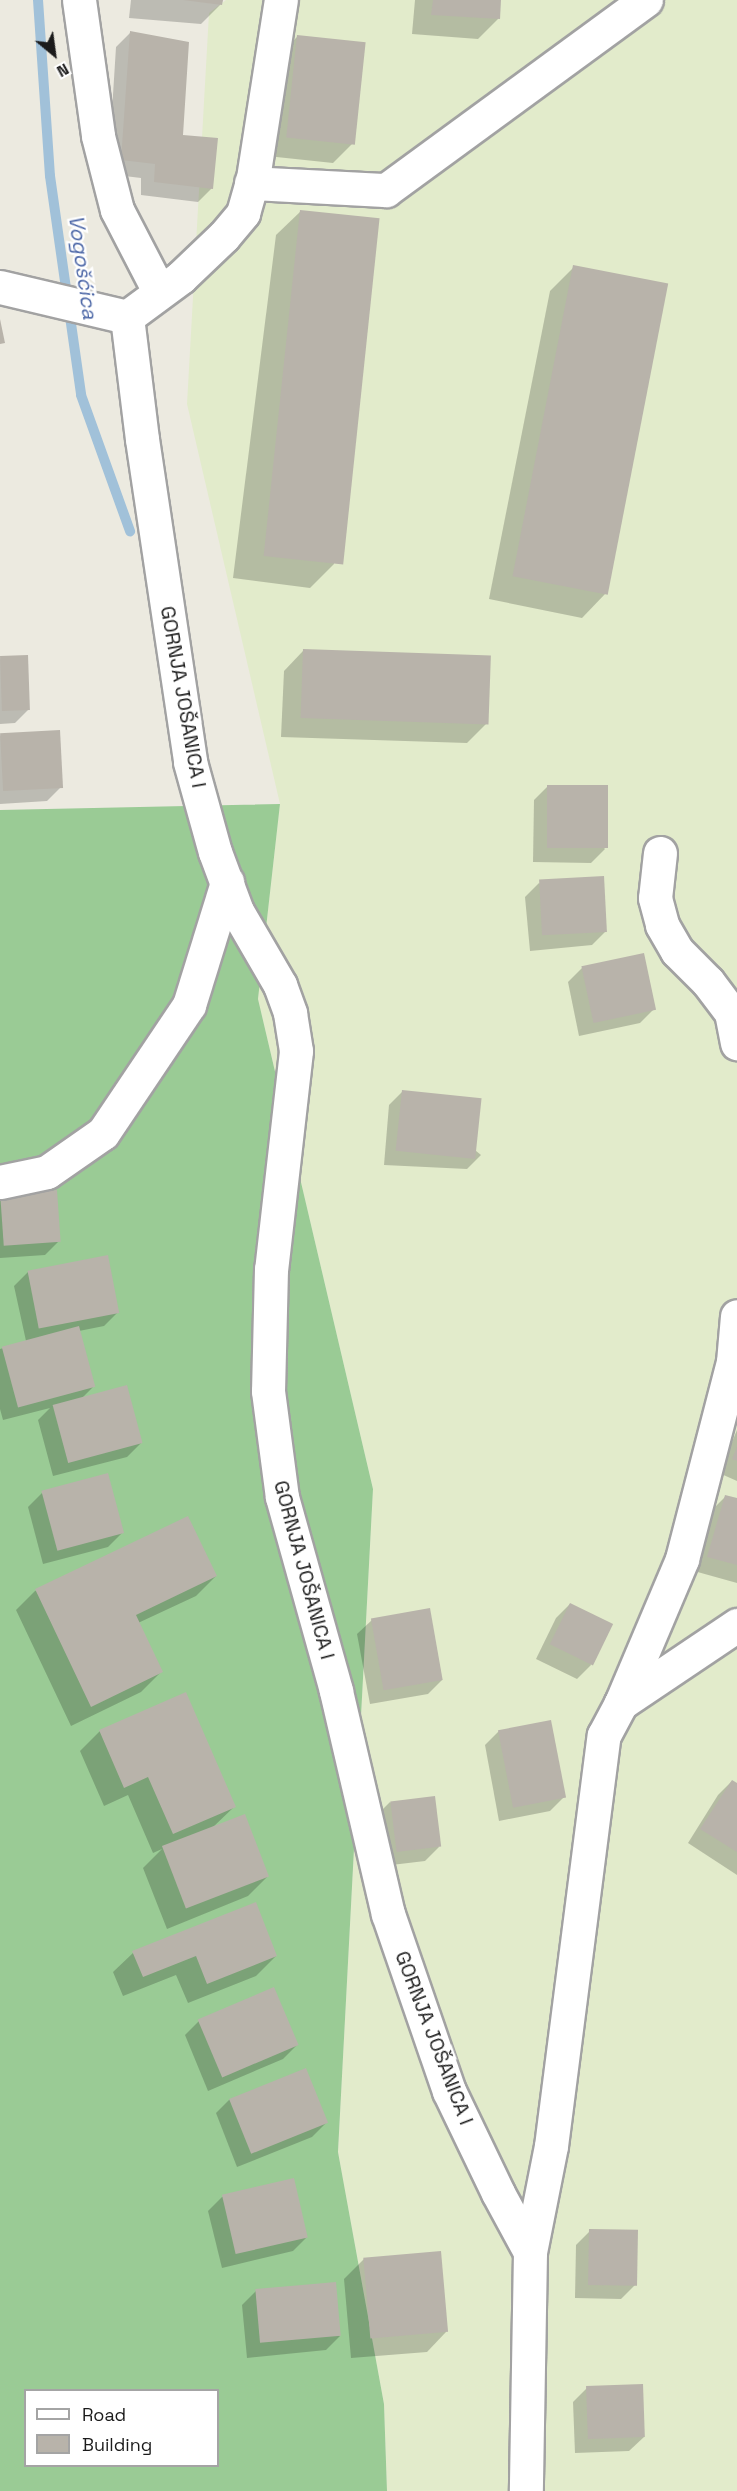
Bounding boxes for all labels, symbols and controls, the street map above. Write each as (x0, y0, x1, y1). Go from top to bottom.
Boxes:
north arrow (24, 24, 84, 84)
text: N (53, 58, 73, 82)
water label: Vogošćica (63, 213, 103, 321)
street label: GORNJA JOŠANICA I (155, 604, 211, 790)
street label: GORNJA JOŠANICA I (269, 1478, 339, 1662)
street label: GORNJA JOŠANICA I (390, 1947, 478, 2129)
legend (24, 2389, 219, 2467)
text: Road (82, 2403, 126, 2426)
text: Building (82, 2433, 152, 2456)

